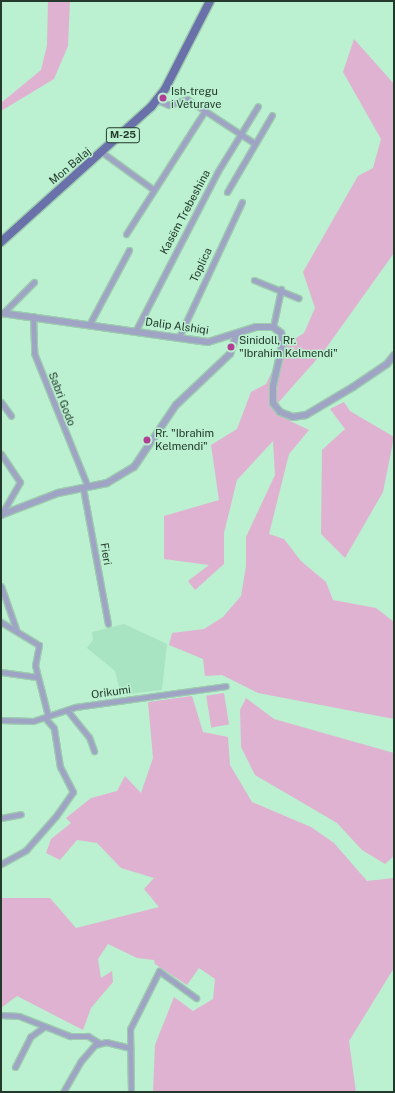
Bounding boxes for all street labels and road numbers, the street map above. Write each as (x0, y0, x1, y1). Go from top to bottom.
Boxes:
road number: M-25 (105, 127, 141, 143)
street label: Mon Balaj (46, 145, 94, 187)
street label: Kasëm Trebeshina (157, 167, 213, 257)
street label: Toplica (187, 246, 215, 284)
street label: Dalip Alshiqi (144, 315, 210, 337)
street label: Sabri Godo (46, 370, 78, 428)
street label: Fieri (98, 542, 114, 566)
street label: Orikumi (90, 683, 132, 701)

